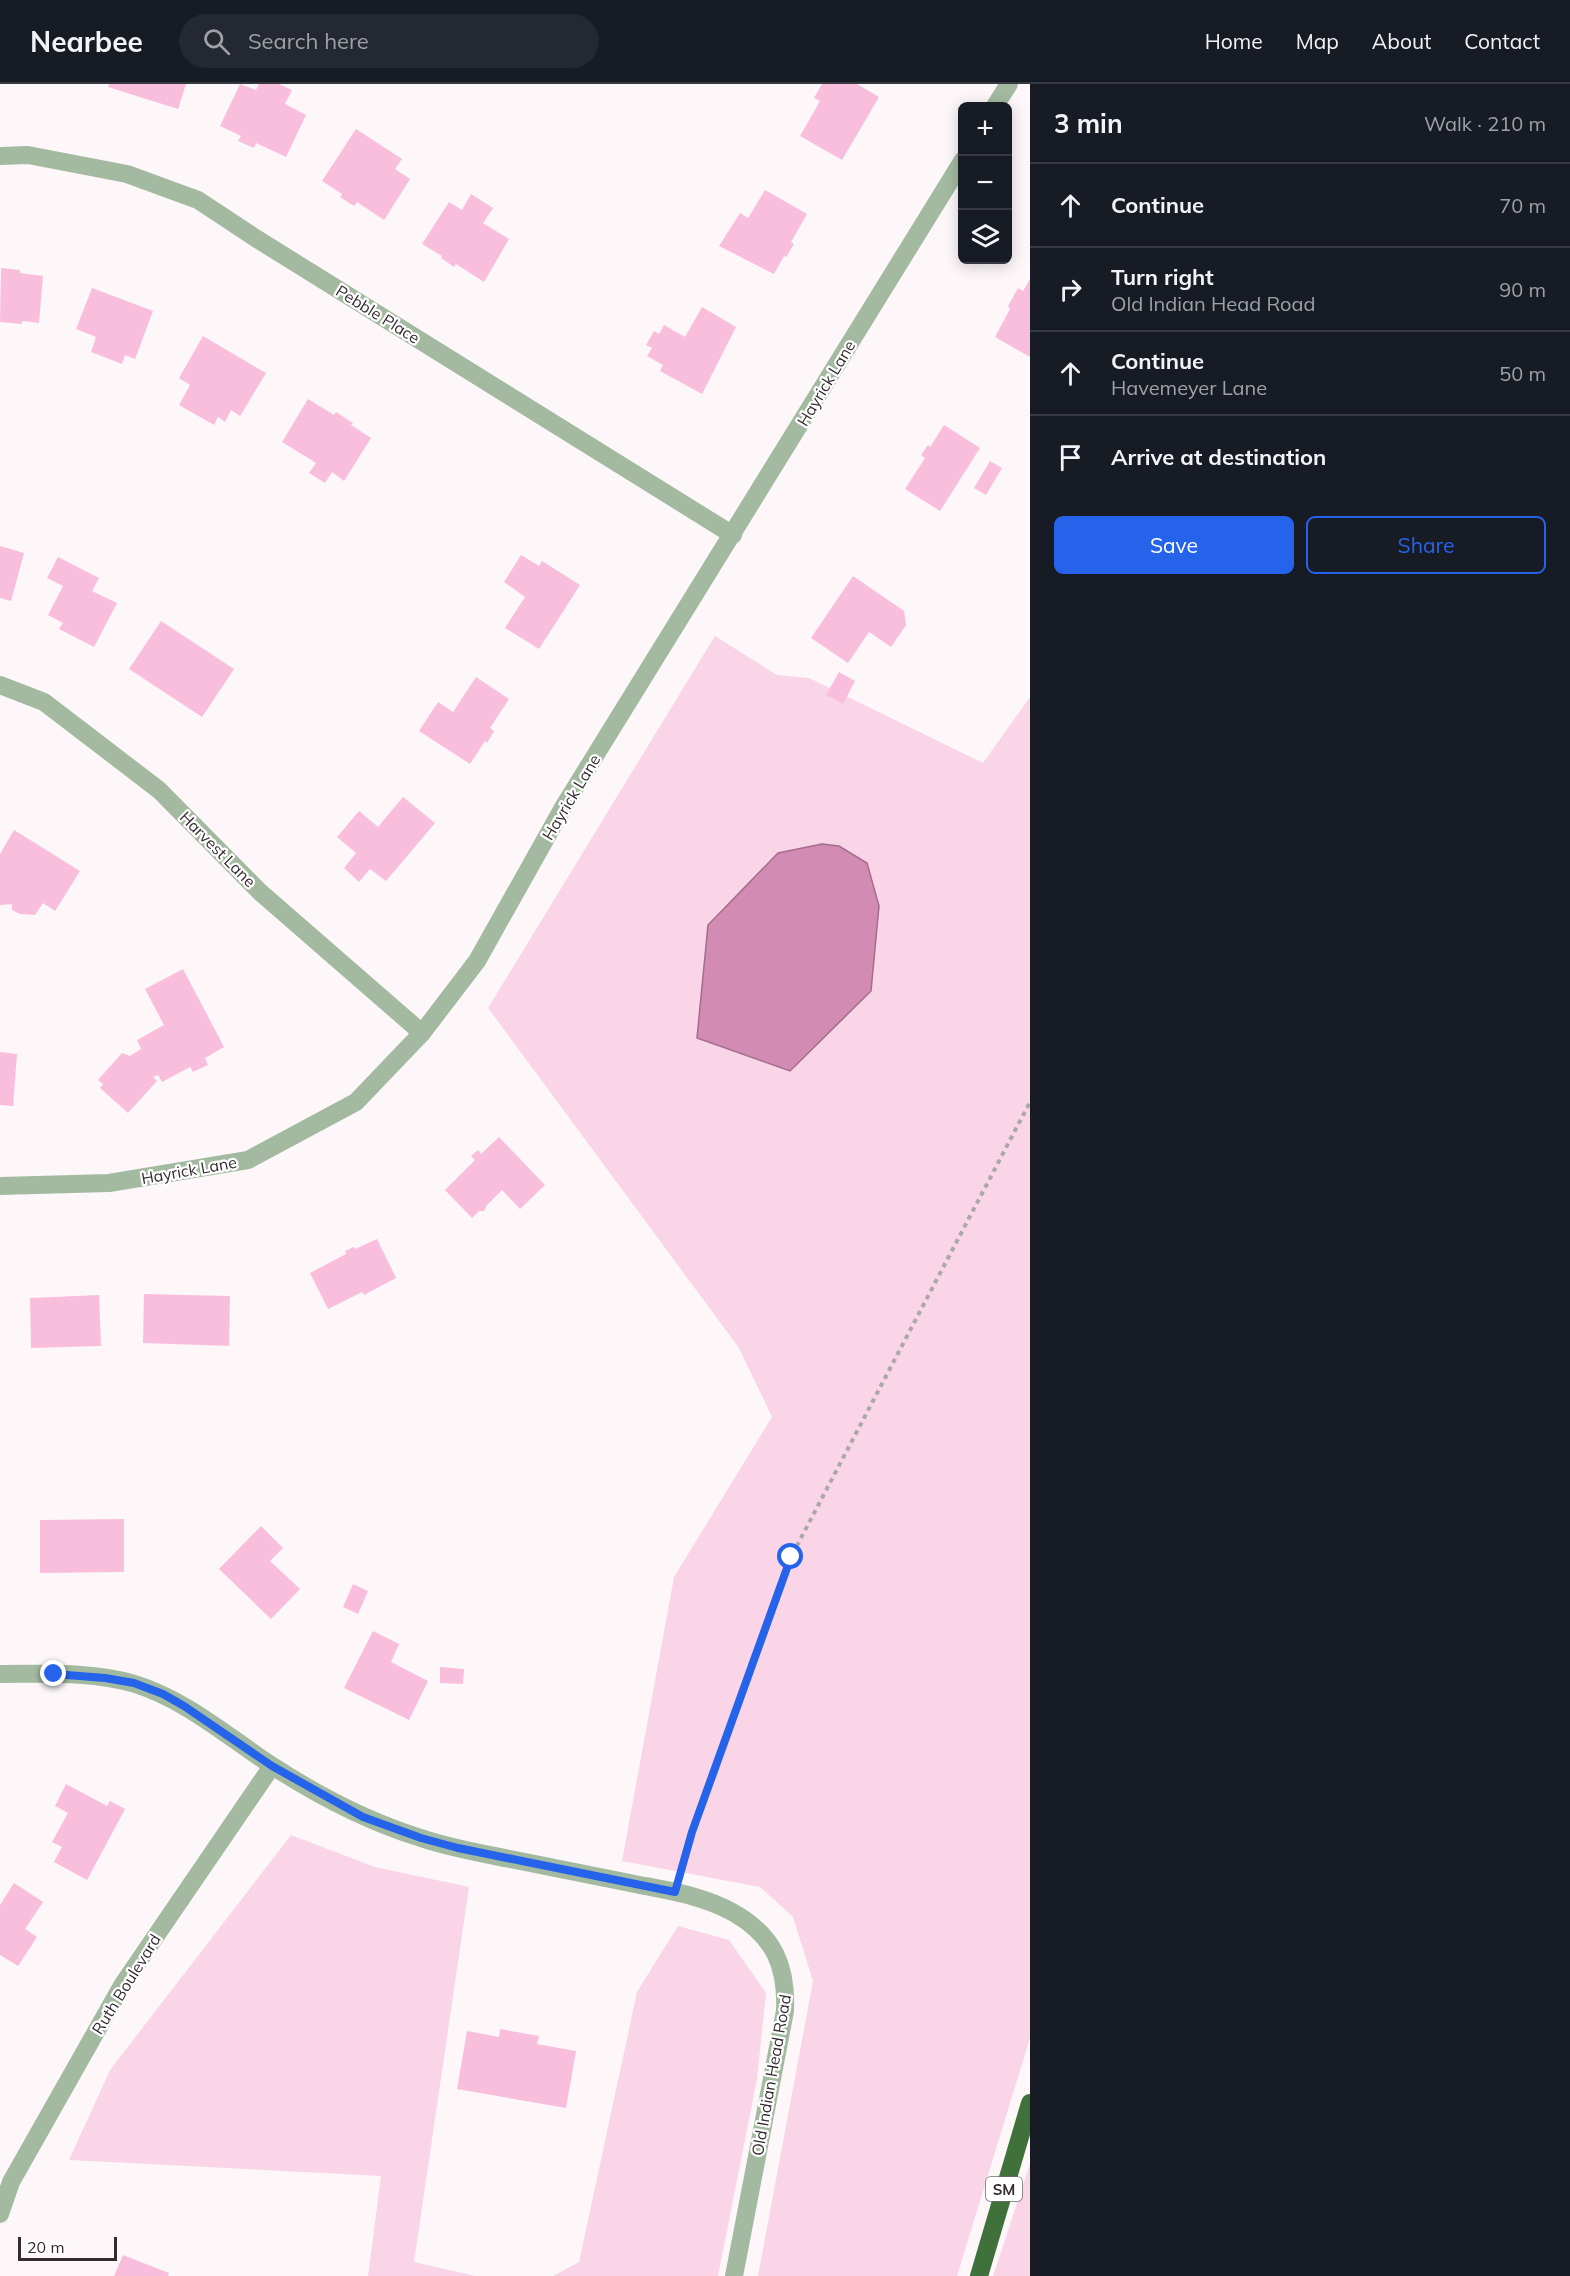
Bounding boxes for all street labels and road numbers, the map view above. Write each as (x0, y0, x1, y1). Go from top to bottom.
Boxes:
street label: Pebble Place (332, 280, 424, 348)
street label: Hayrick Lane (793, 336, 859, 430)
street label: Hayrick Lane (538, 750, 604, 844)
street label: Harvest Lane (176, 807, 260, 891)
street label: Hayrick Lane (140, 1152, 238, 1188)
street label: Ruth Boulevard (87, 1930, 165, 2038)
street label: Old Indian Head Road (747, 1993, 795, 2157)
road number: SM (986, 2177, 1022, 2201)

